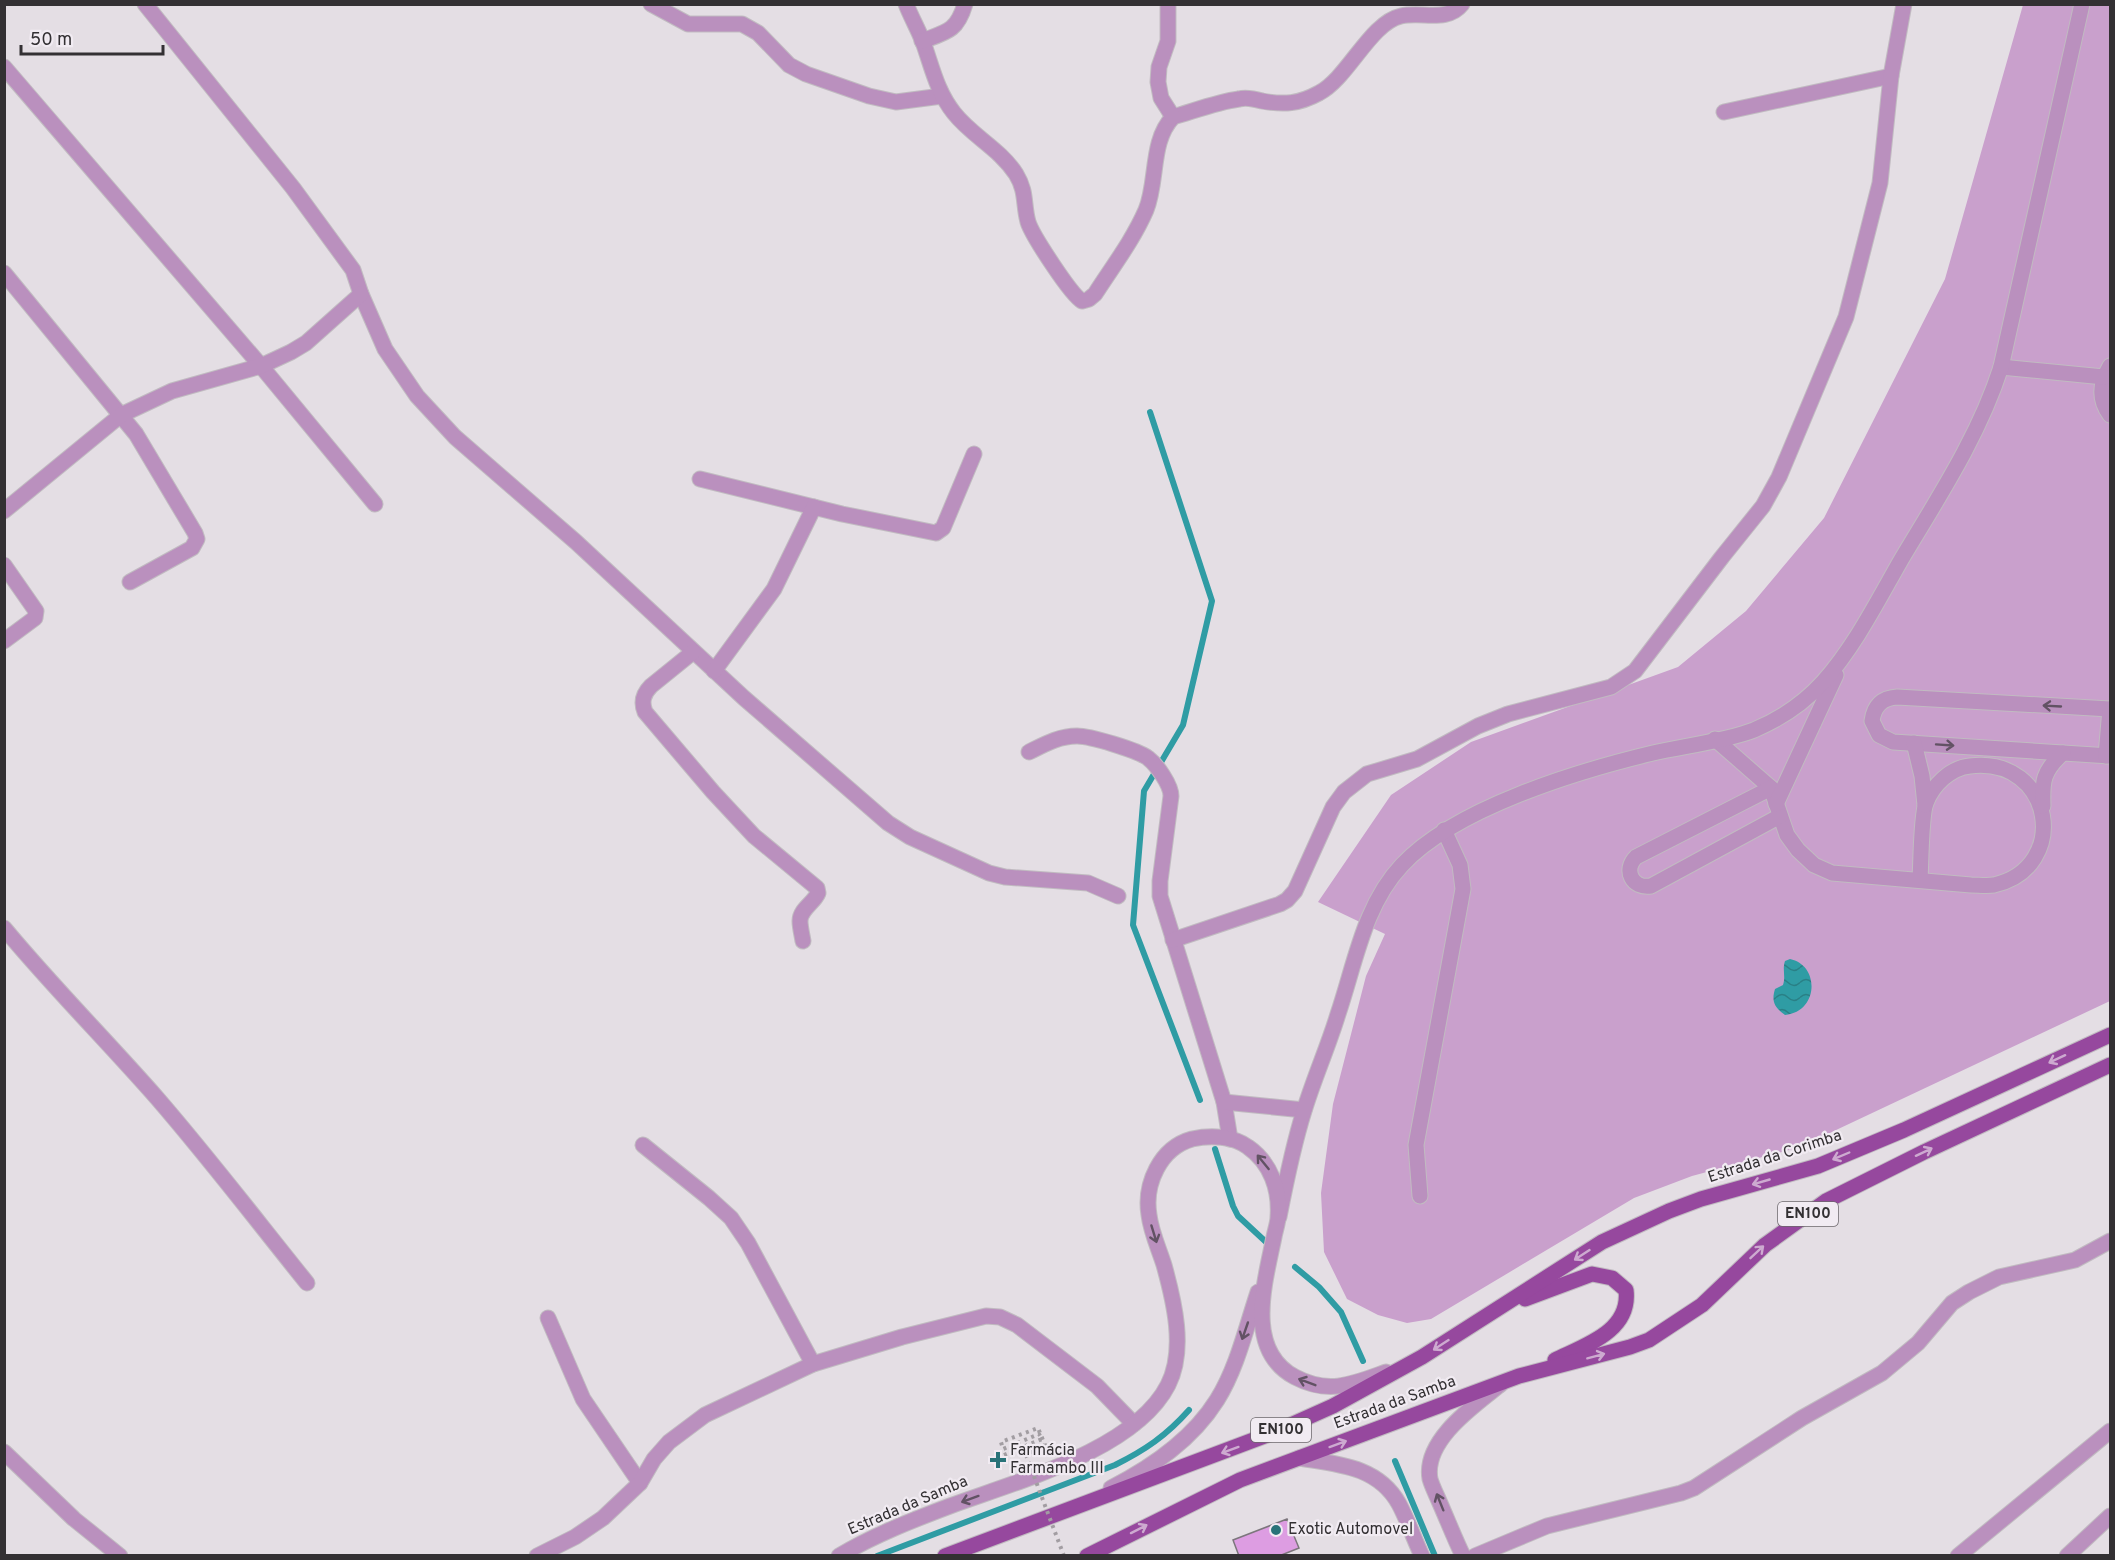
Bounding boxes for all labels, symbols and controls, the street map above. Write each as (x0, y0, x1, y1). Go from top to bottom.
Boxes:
scale bar (21, 18, 164, 56)
text: 50 m (30, 29, 72, 52)
one-way arrow (2043, 700, 2063, 711)
one-way arrow (1935, 740, 1955, 751)
one-way arrow (2049, 1054, 2067, 1066)
street label: Estrada da Corimba (1706, 1126, 1844, 1188)
one-way arrow (1914, 1146, 1932, 1158)
one-way arrow (1832, 1151, 1851, 1162)
one-way arrow (1257, 1154, 1270, 1170)
one-way arrow (1752, 1176, 1771, 1188)
road number: EN100 (1778, 1202, 1838, 1226)
one-way arrow (1149, 1224, 1160, 1243)
one-way arrow (1749, 1245, 1764, 1259)
one-way arrow (1573, 1248, 1590, 1261)
one-way arrow (1239, 1321, 1250, 1340)
one-way arrow (1433, 1338, 1450, 1351)
one-way arrow (1586, 1350, 1605, 1361)
street label: Estrada da Samba (1331, 1372, 1459, 1434)
one-way arrow (1298, 1376, 1317, 1387)
road number: EN100 (1251, 1418, 1311, 1442)
one-way arrow (1328, 1438, 1346, 1449)
place label: Farmácia Farmambo III (1010, 1441, 1104, 1479)
one-way arrow (1221, 1445, 1239, 1456)
marker: Farmácia Farmambo III (991, 1453, 1005, 1467)
street label: Estrada da Samba (845, 1472, 971, 1540)
one-way arrow (1434, 1493, 1445, 1511)
one-way arrow (961, 1494, 979, 1505)
place label: Exotic Automovel (1288, 1520, 1413, 1540)
one-way arrow (1130, 1523, 1148, 1535)
marker: Exotic Automovel (1269, 1523, 1283, 1537)

